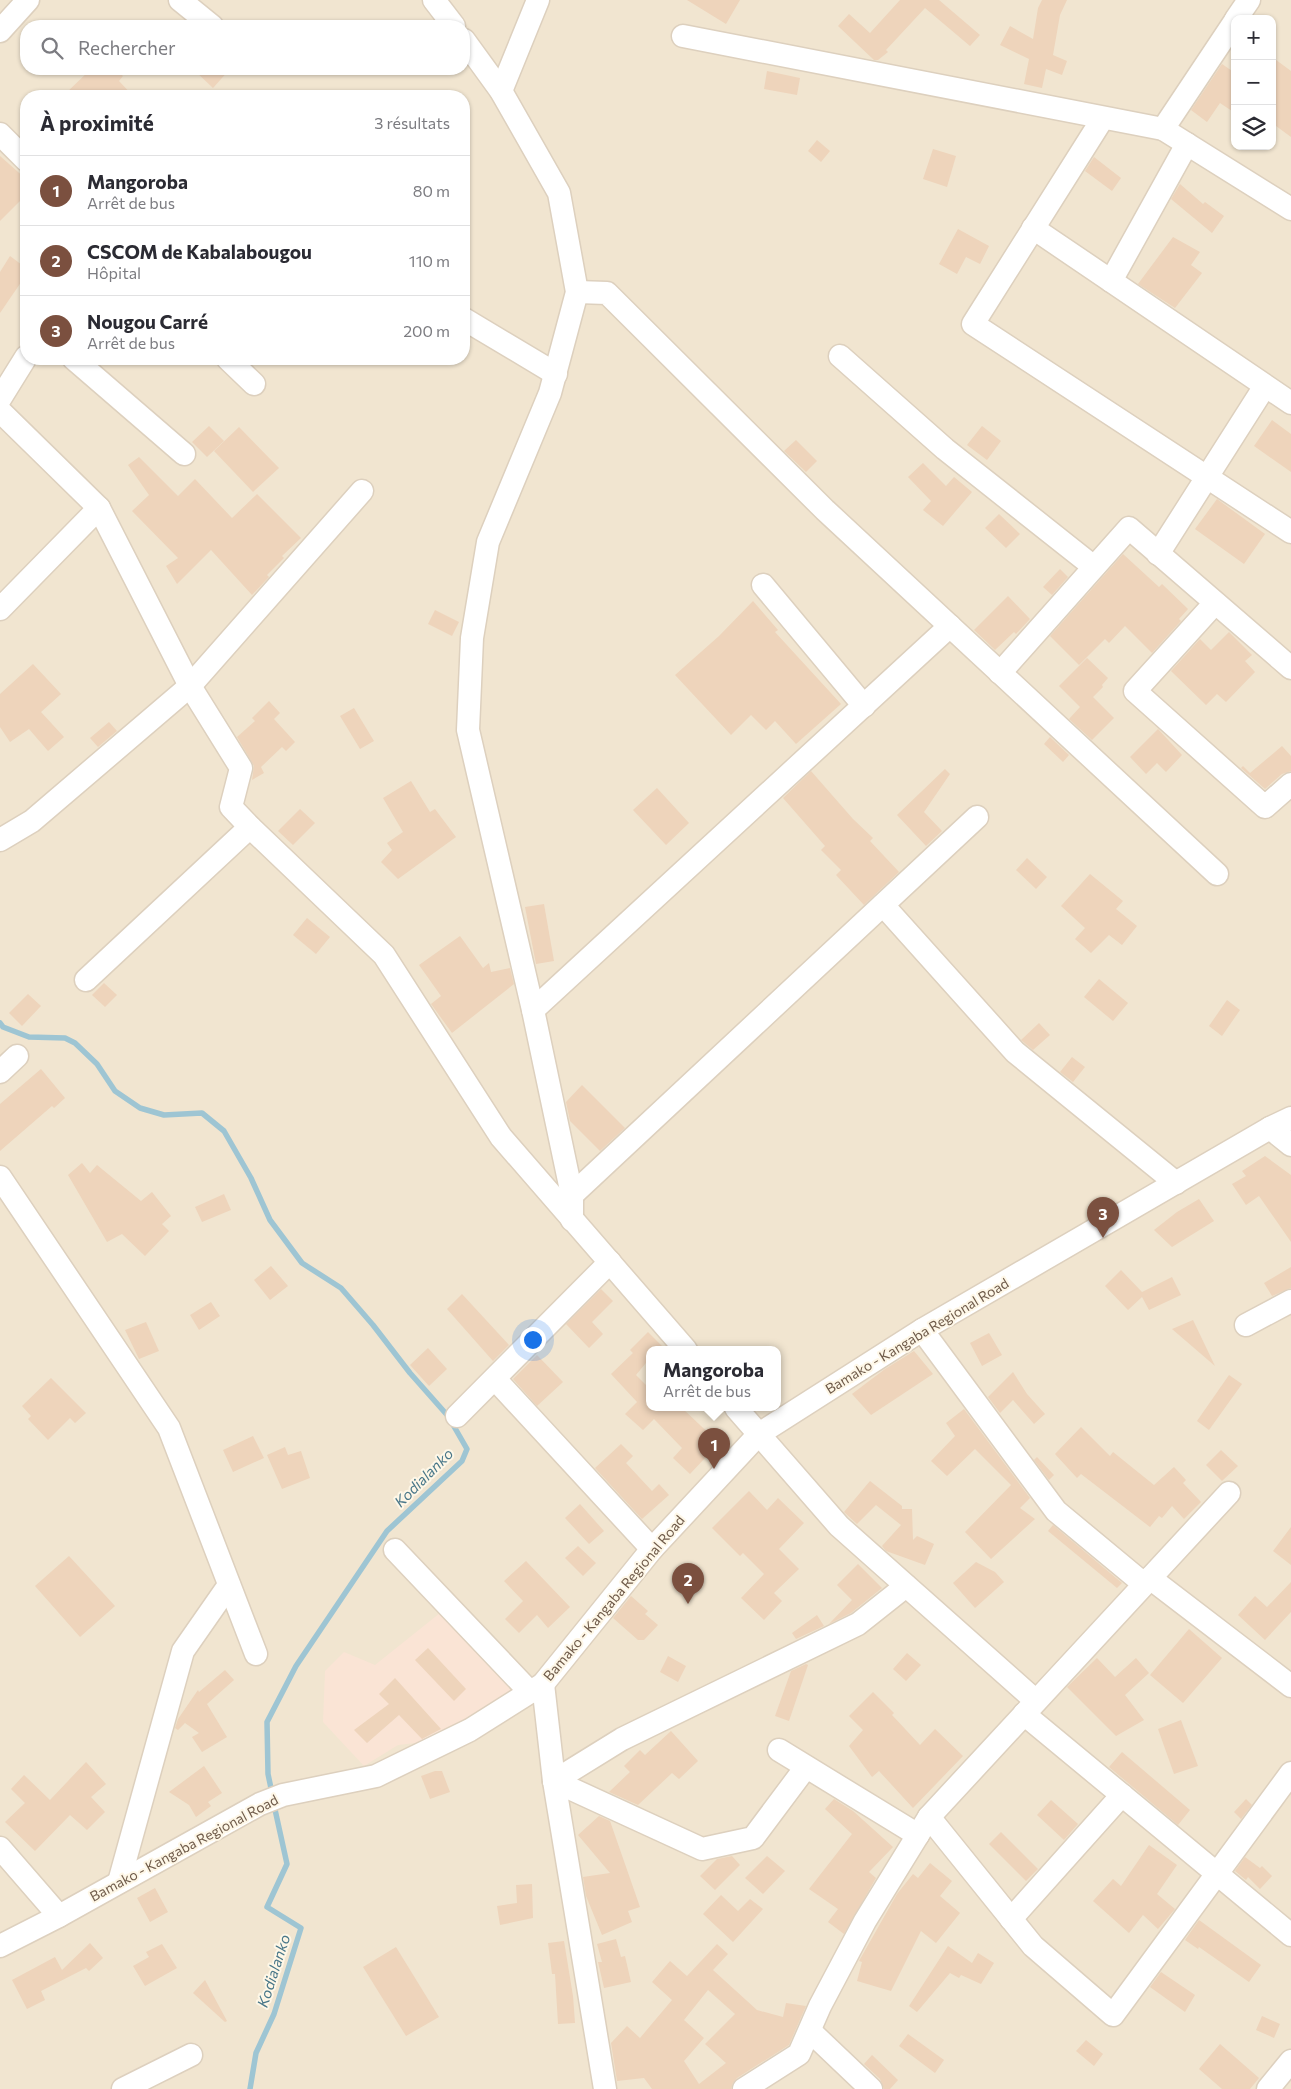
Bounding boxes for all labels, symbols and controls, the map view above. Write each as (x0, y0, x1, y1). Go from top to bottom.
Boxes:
map controls (1231, 15, 1276, 150)
button: + (1231, 15, 1276, 60)
search box (20, 20, 470, 75)
icon: search (38, 34, 66, 62)
text: Rechercher (78, 36, 176, 59)
button: − (1231, 60, 1276, 105)
button: layers (1231, 105, 1276, 150)
text: À proximité (40, 110, 154, 135)
text: 3 résultats (374, 113, 450, 132)
text: Mangoroba (87, 170, 188, 193)
text: 1 (52, 181, 60, 200)
text: 80 m (413, 181, 450, 200)
text: Arrêt de bus (87, 193, 175, 212)
text: CSCOM de Kabalabougou (87, 240, 312, 263)
text: 2 (51, 251, 61, 270)
text: 110 m (409, 251, 450, 270)
text: Hôpital (87, 263, 141, 282)
text: Nougou Carré (87, 310, 208, 333)
text: 3 (51, 321, 61, 340)
text: 200 m (403, 321, 450, 340)
text: Arrêt de bus (87, 333, 175, 352)
pin: 3 (1087, 1197, 1119, 1238)
street label: Bamako - Kangaba Regional Road (822, 1274, 1011, 1397)
your location (520, 1327, 546, 1353)
popup (646, 1346, 781, 1411)
text: Mangoroba (663, 1358, 764, 1381)
text: Arrêt de bus (663, 1381, 751, 1400)
pin: 1 (698, 1428, 730, 1469)
water label: Kodialanko (390, 1444, 456, 1510)
street label: Bamako - Kangaba Regional Road (539, 1511, 688, 1684)
pin: 2 (672, 1563, 704, 1604)
street label: Bamako - Kangaba Regional Road (87, 1791, 281, 1905)
water label: Kodialanko (253, 1932, 293, 2009)

